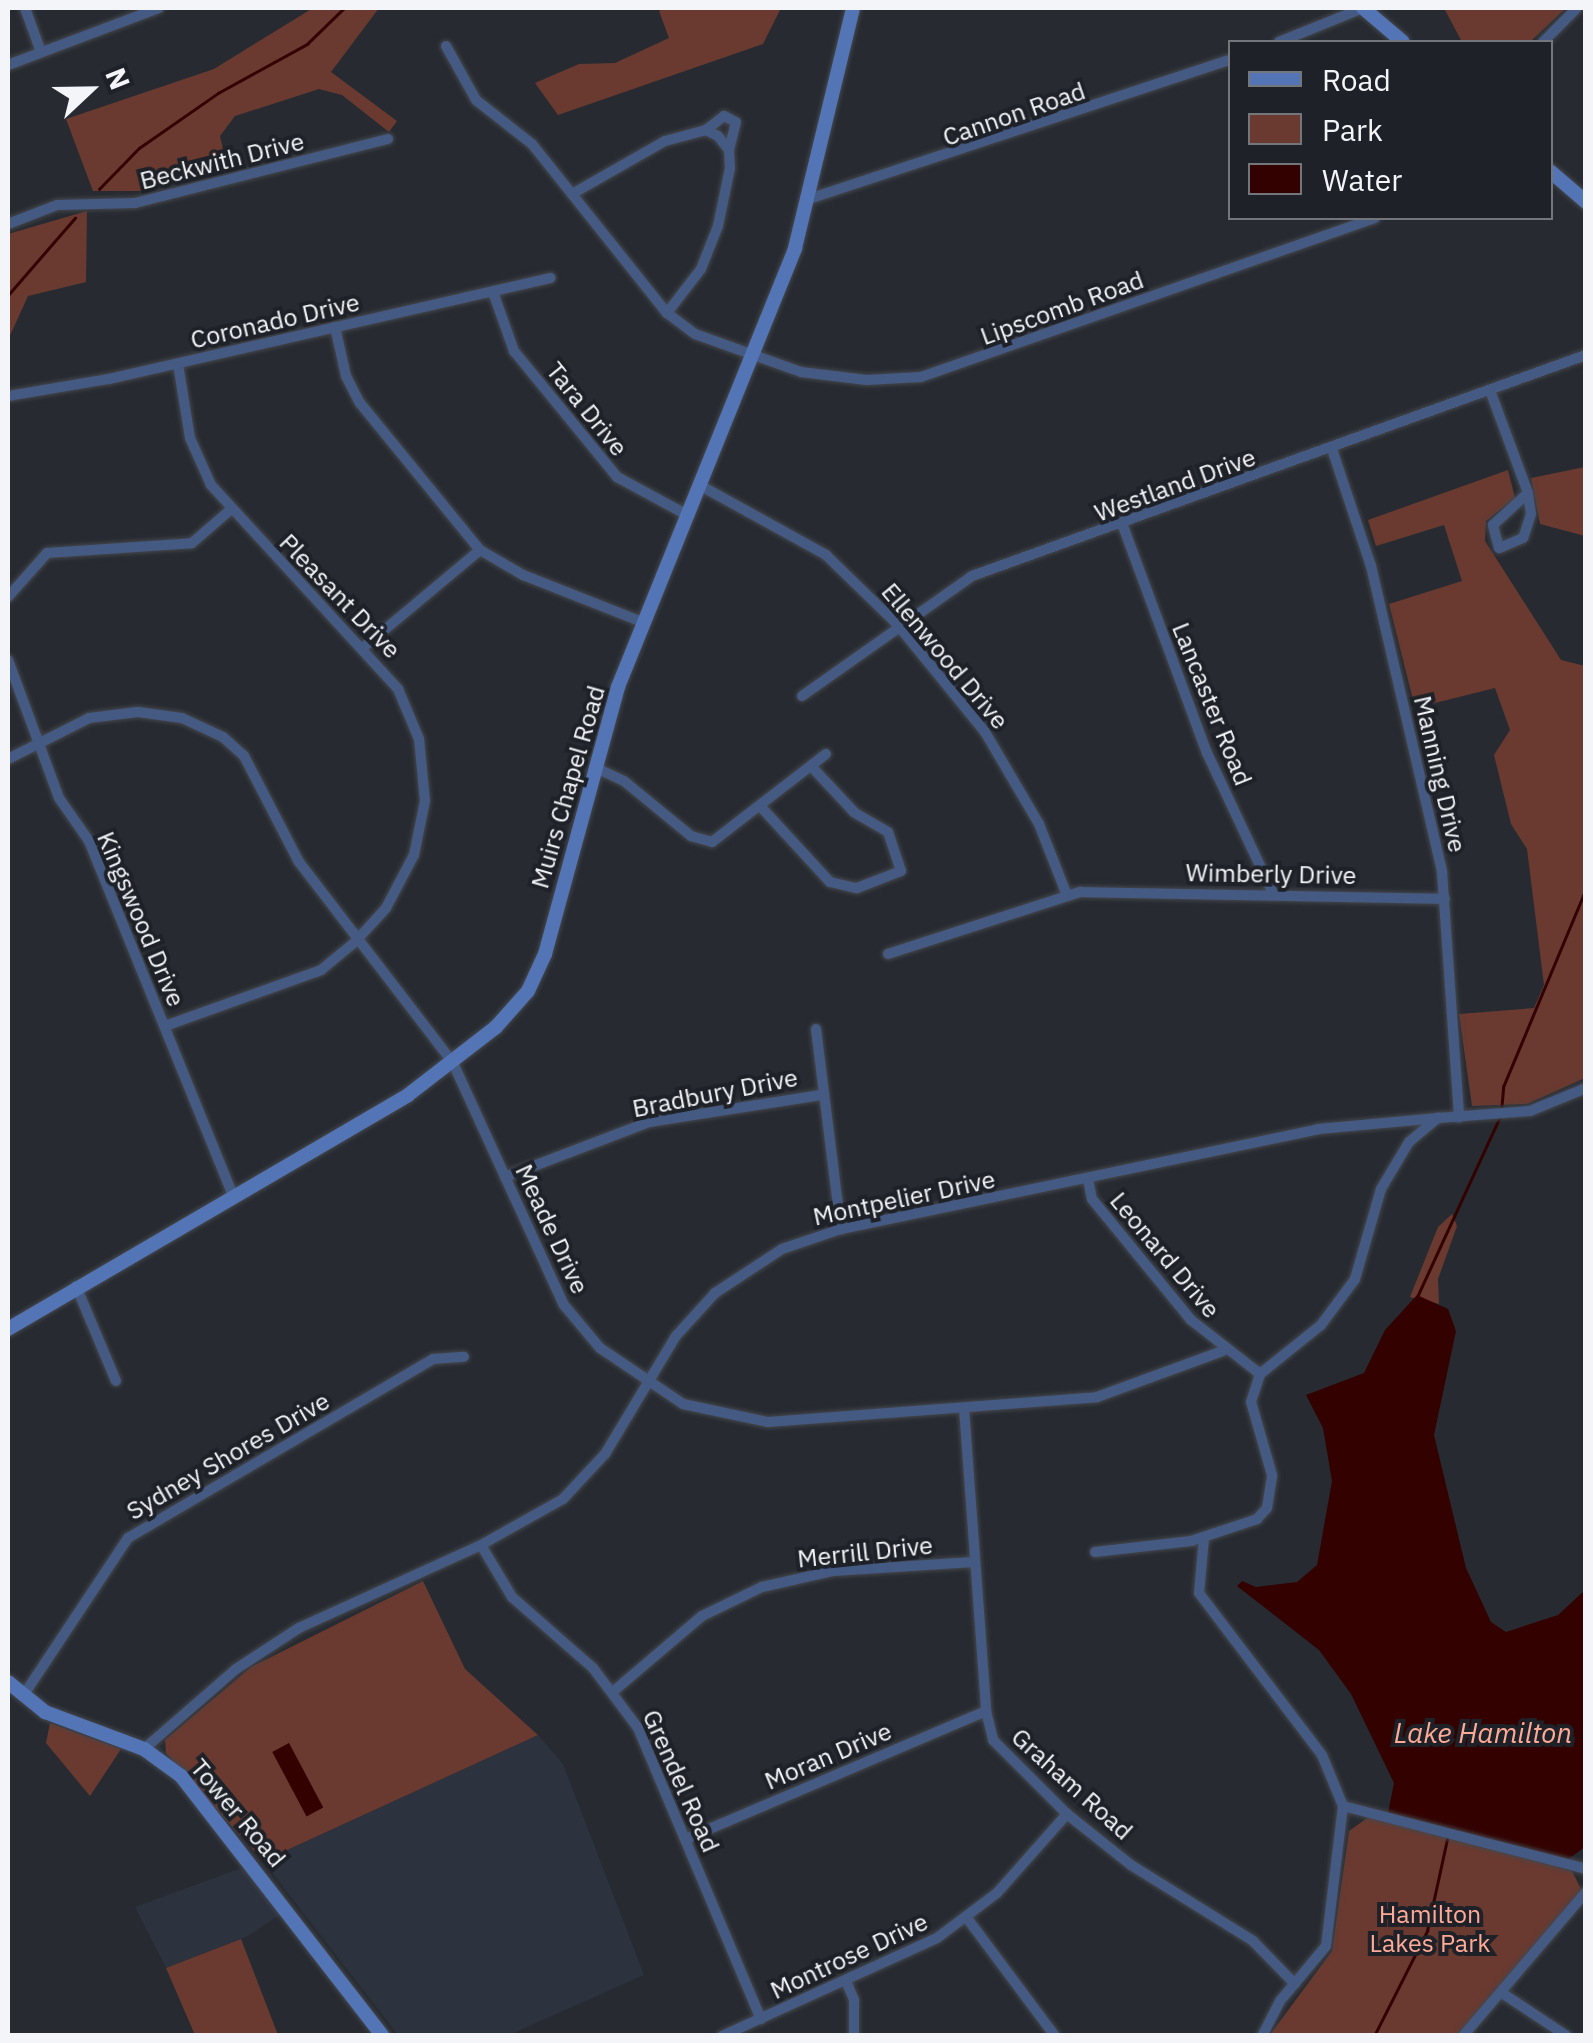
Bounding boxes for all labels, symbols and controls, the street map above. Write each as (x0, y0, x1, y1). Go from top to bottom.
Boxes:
north arrow (40, 40, 140, 140)
legend (1228, 40, 1553, 220)
text: Road (1322, 60, 1391, 99)
text: N (97, 62, 139, 95)
street label: Cannon Road (939, 76, 1089, 152)
text: Park (1322, 110, 1383, 149)
street label: Beckwith Drive (137, 126, 307, 196)
text: Water (1322, 160, 1402, 199)
street label: Lipscomb Road (976, 265, 1148, 351)
street label: Coronado Drive (188, 287, 362, 355)
street label: Tara Drive (540, 356, 634, 462)
street label: Westland Drive (1090, 442, 1260, 528)
street label: Pleasant Drive (273, 528, 407, 664)
street label: Ellenwood Drive (875, 577, 1015, 735)
street label: Lancaster Road (1166, 618, 1258, 790)
street label: Muirs Chapel Road (525, 682, 611, 892)
street label: Manning Drive (1407, 693, 1473, 855)
street label: Kingswood Drive (91, 827, 191, 1011)
street label: Wimberly Drive (1185, 858, 1357, 890)
street label: Bradbury Drive (630, 1062, 800, 1124)
street label: Meade Drive (509, 1159, 595, 1299)
street label: Montpelier Drive (810, 1164, 998, 1232)
street label: Leonard Drive (1104, 1186, 1226, 1324)
street label: Sydney Shores Drive (121, 1386, 335, 1526)
street label: Merrill Drive (796, 1530, 934, 1574)
street label: Grendel Road (636, 1705, 726, 1857)
street label: Moran Drive (760, 1716, 896, 1796)
water label: Lake Hamilton (1394, 1716, 1572, 1750)
street label: Graham Road (1005, 1722, 1139, 1846)
street label: Tower Road (184, 1753, 292, 1873)
park label: Hamilton Lakes Park (1370, 1900, 1490, 1959)
street label: Montrose Drive (766, 1906, 932, 2006)

